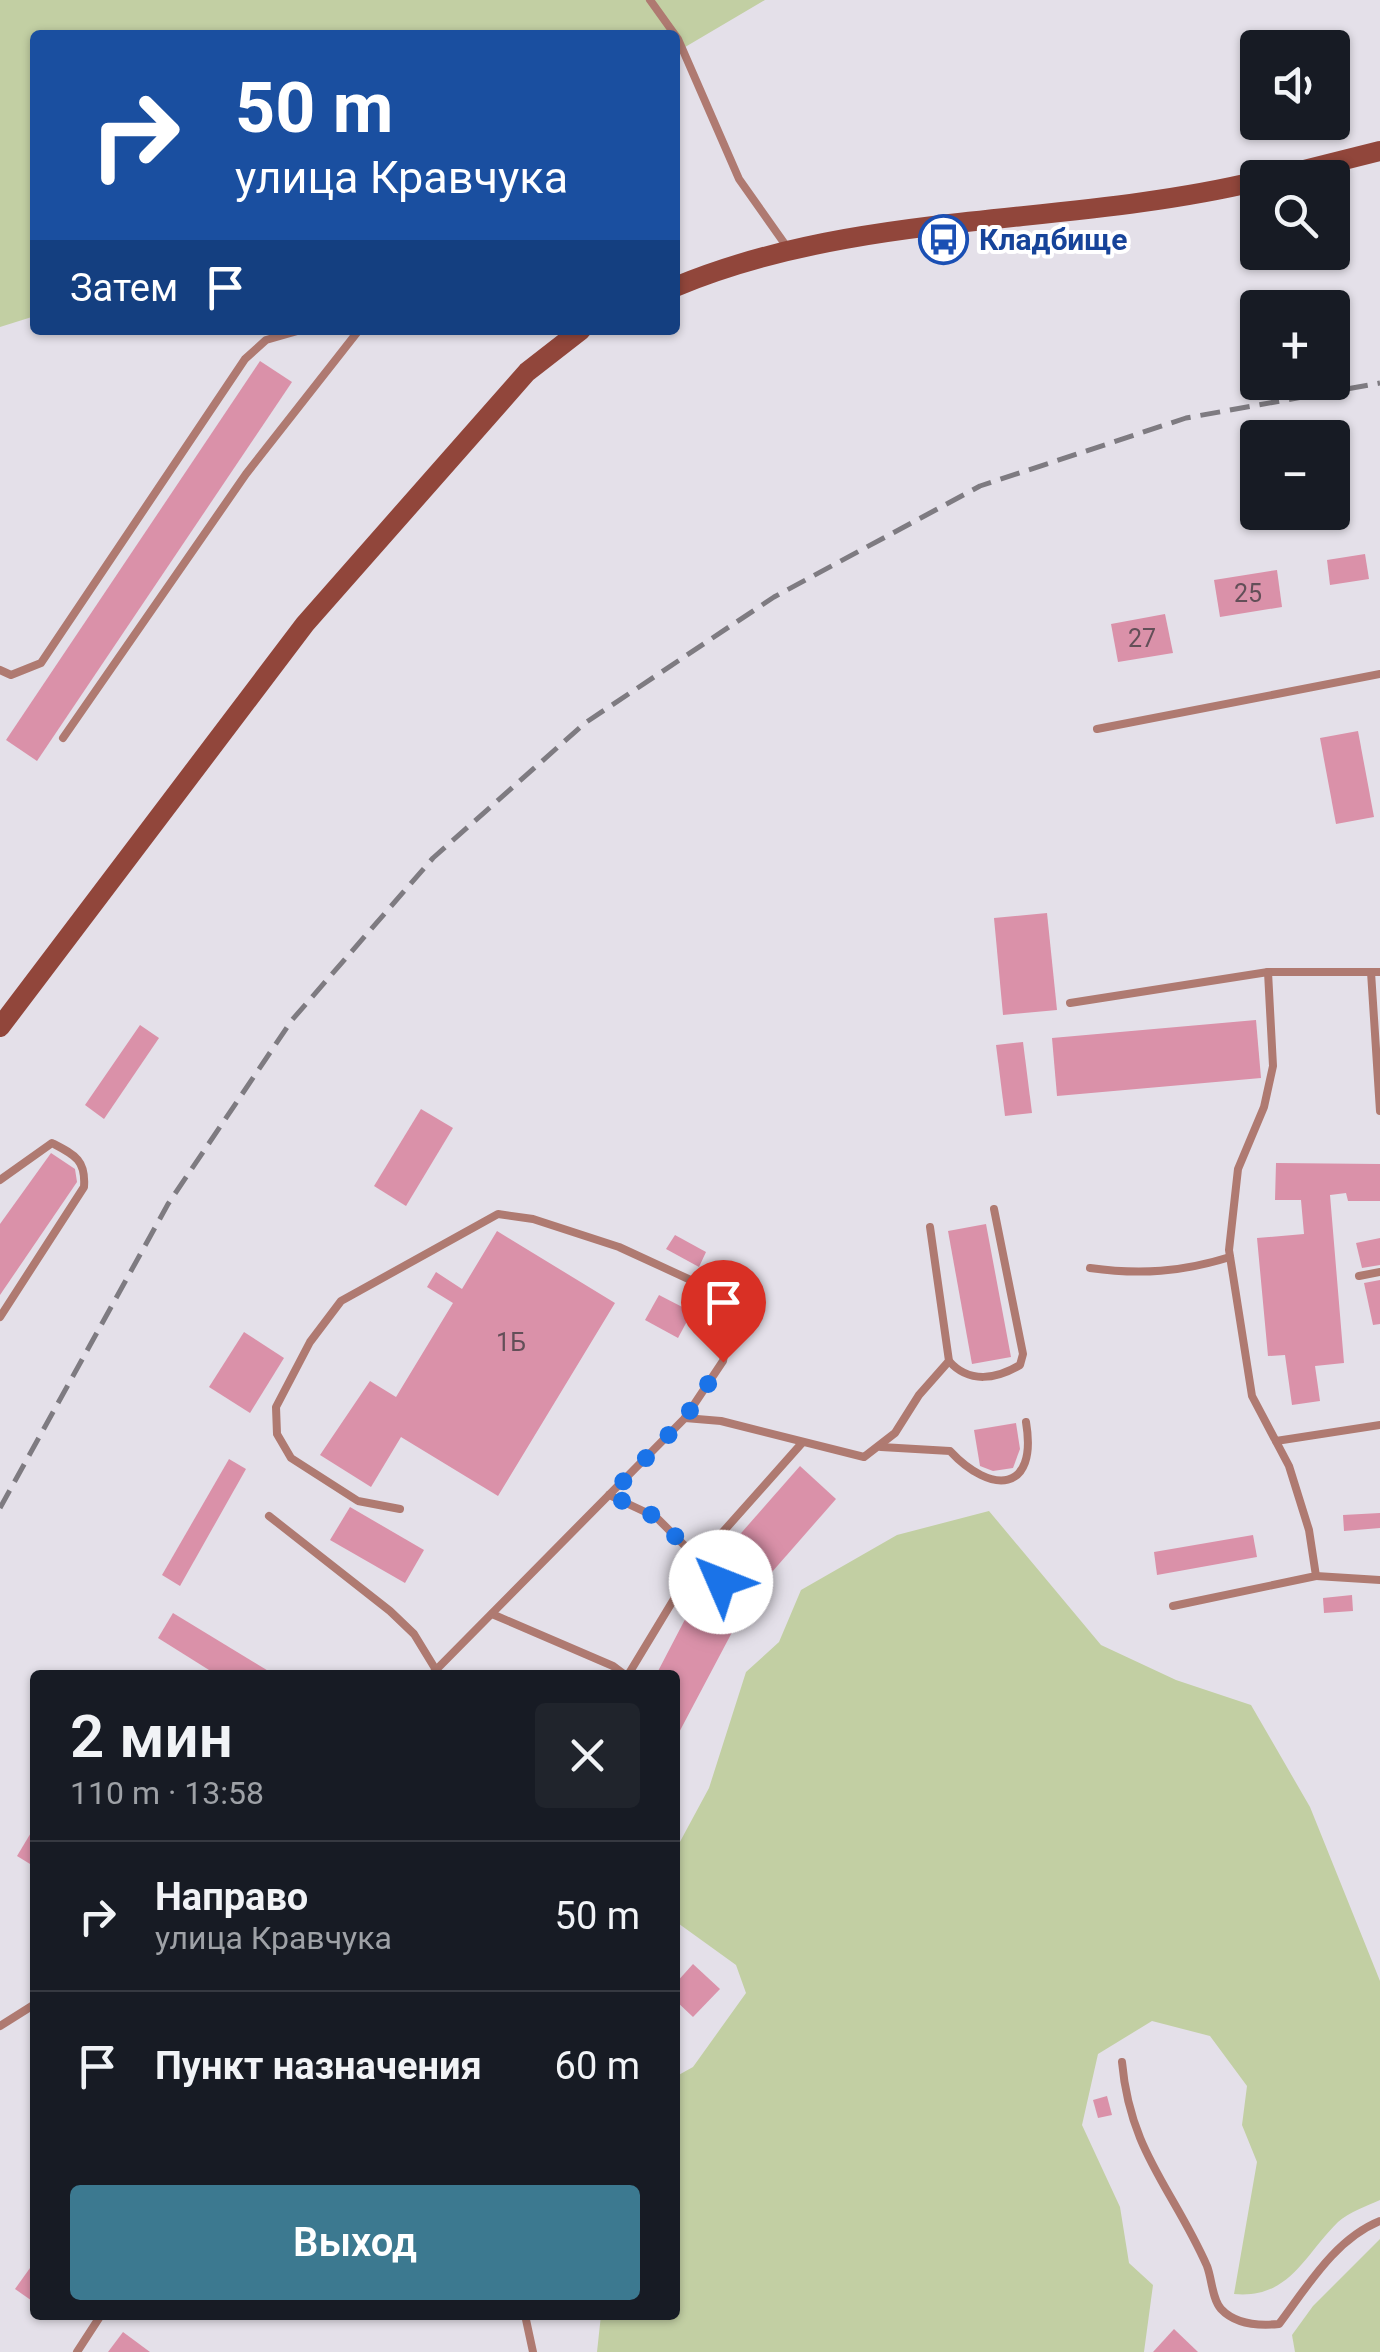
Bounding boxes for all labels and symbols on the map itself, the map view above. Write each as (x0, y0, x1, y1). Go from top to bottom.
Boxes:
bus stop icon: Кладбище (918, 214, 970, 266)
place label: Кладбище (979, 222, 1127, 257)
house number: 25 (1234, 579, 1262, 608)
house number: 27 (1128, 624, 1156, 653)
pin (681, 1260, 766, 1363)
house number: 1Б (496, 1328, 526, 1357)
position arrow (669, 1530, 773, 1634)

